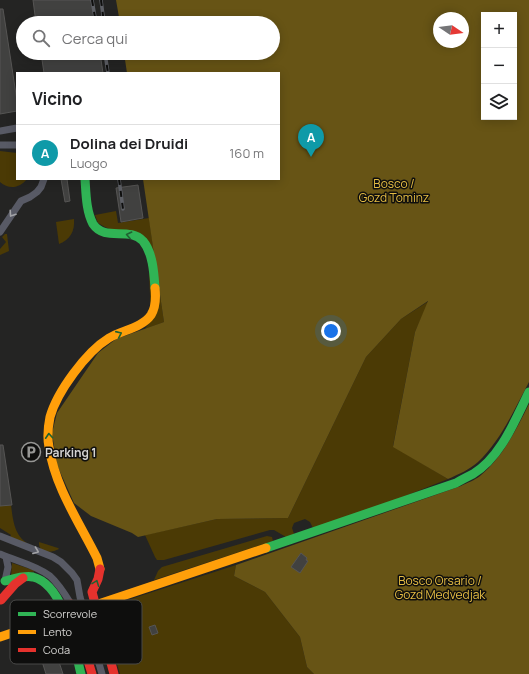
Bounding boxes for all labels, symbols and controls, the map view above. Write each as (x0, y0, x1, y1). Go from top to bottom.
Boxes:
north arrow (433, 12, 469, 48)
map controls (481, 12, 517, 120)
button: + (481, 12, 517, 48)
search box (16, 16, 280, 60)
icon: search (30, 27, 52, 49)
text: Cerca qui (62, 28, 128, 49)
button: − (481, 48, 517, 84)
button: layers (481, 84, 517, 120)
text: Vicino (32, 87, 83, 110)
pin: A (298, 124, 324, 157)
text: Dolina dei Druidi (70, 133, 188, 154)
text: A (41, 144, 49, 162)
text: 160 m (229, 144, 264, 162)
text: Luogo (70, 154, 107, 172)
park label: Bosco / Gozd Tominz (359, 175, 429, 206)
one-way arrow (9, 210, 17, 217)
one-way arrow (126, 231, 133, 239)
your location (321, 321, 341, 341)
one-way arrow (115, 330, 122, 338)
one-way arrow (44, 433, 53, 439)
parking icon: Parking 1 (20, 441, 42, 463)
place label: Parking 1 (45, 444, 97, 461)
one-way arrow (32, 546, 39, 554)
park label: Bosco Orsario / Gozd Medvedjak (395, 572, 486, 603)
one-way arrow (91, 579, 99, 586)
legend (10, 600, 142, 664)
text: Scorrevole (43, 606, 98, 621)
text: Lento (43, 624, 73, 639)
text: Coda (43, 642, 70, 657)

